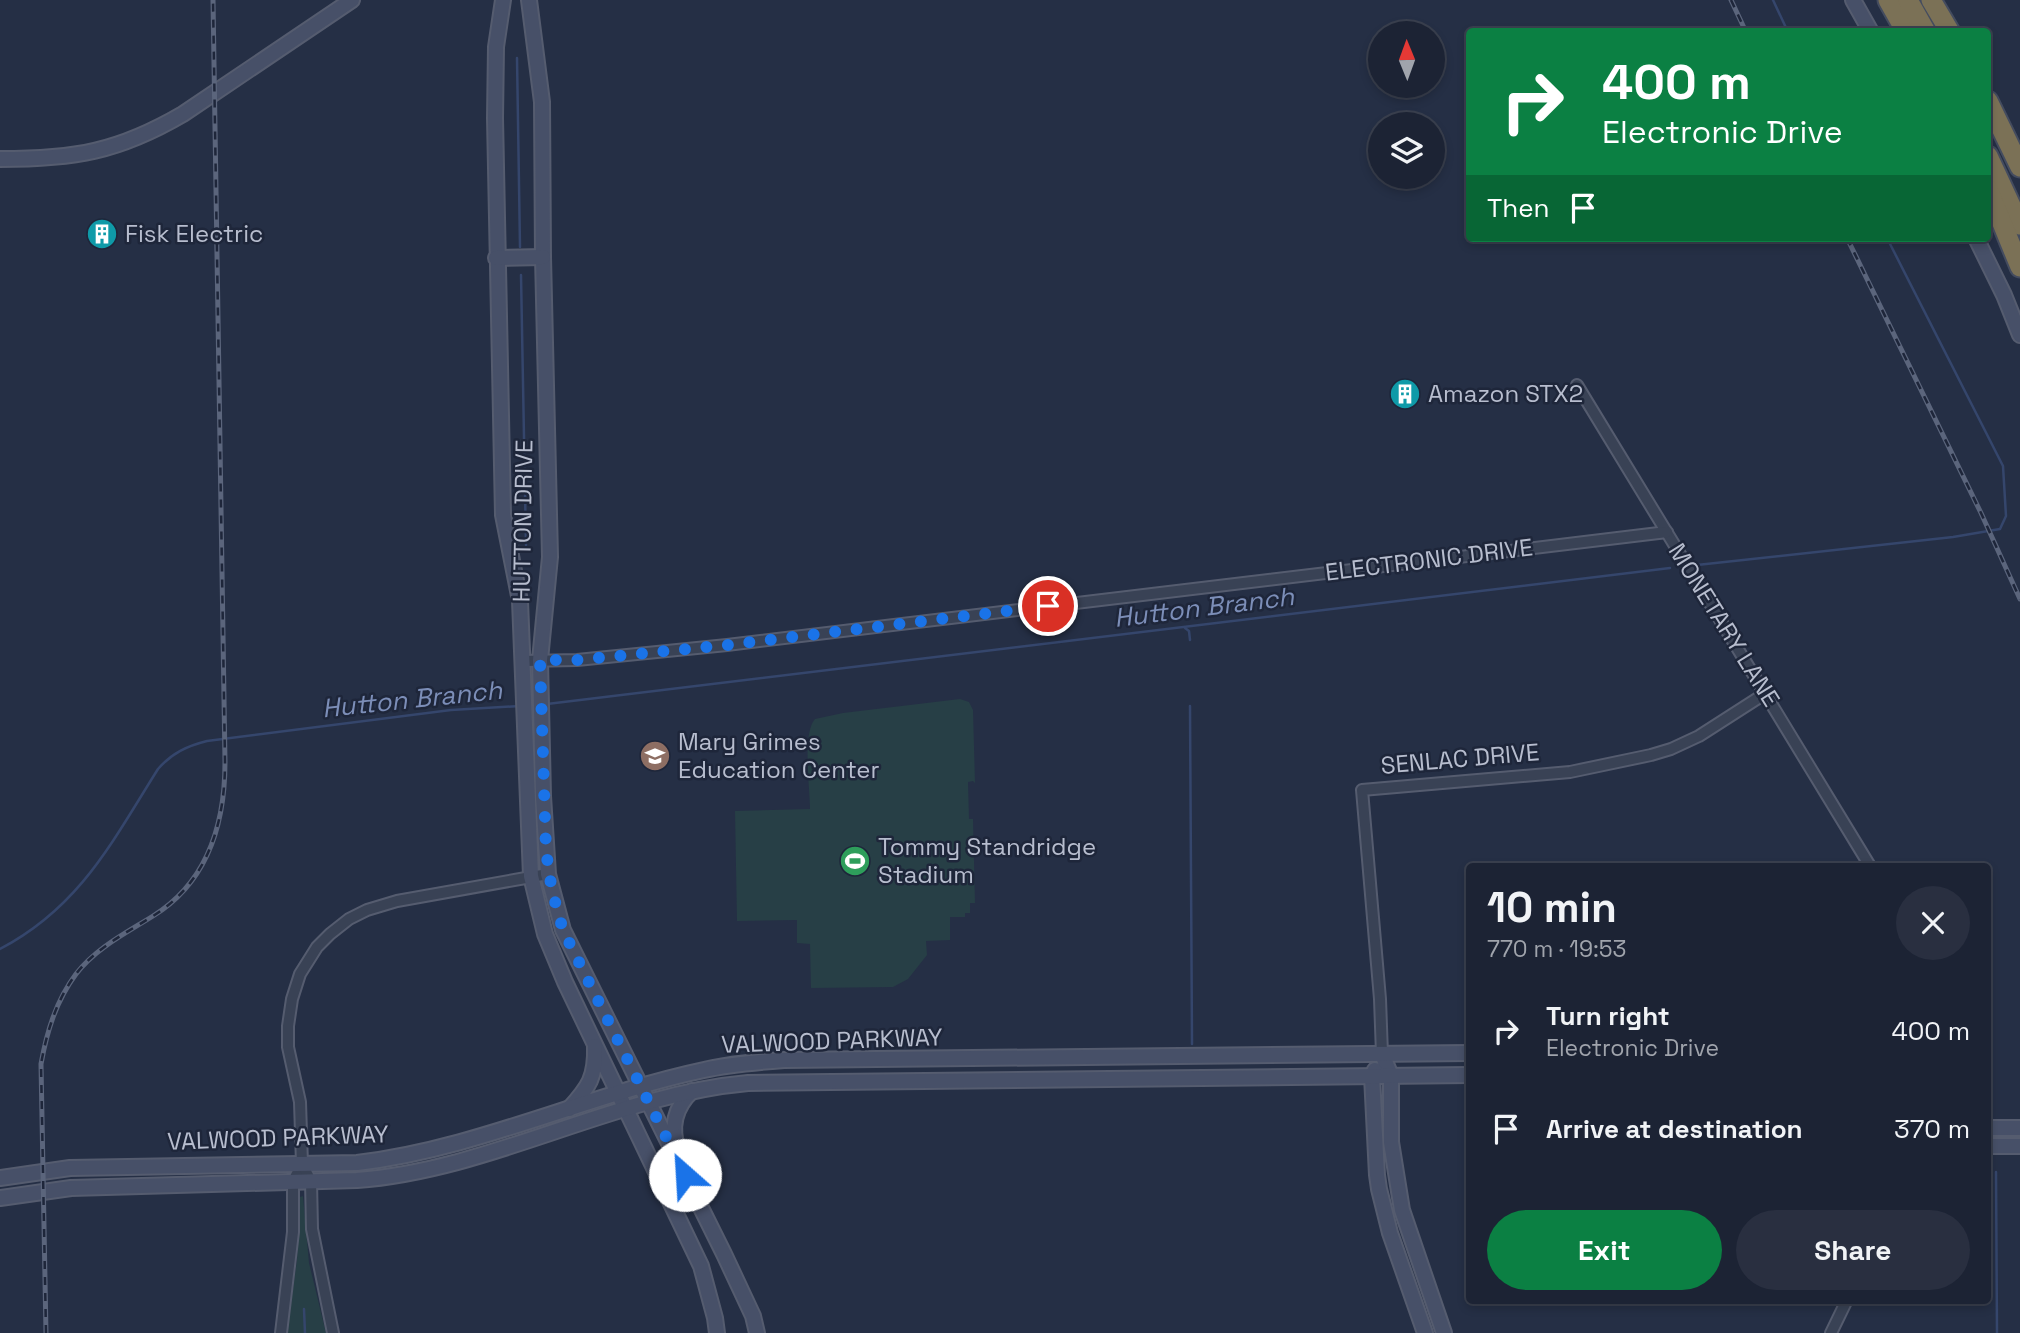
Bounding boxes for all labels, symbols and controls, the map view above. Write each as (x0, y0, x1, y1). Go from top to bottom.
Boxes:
north arrow (1368, 21, 1446, 98)
map controls (1368, 21, 1445, 189)
text: 400 m (1602, 51, 1751, 113)
icon: right (1487, 56, 1578, 147)
button: layers (1368, 112, 1445, 189)
text: Electronic Drive (1602, 112, 1843, 152)
icon: arrive (1564, 189, 1602, 227)
text: Then (1487, 191, 1550, 225)
building icon: Fisk Electric (85, 217, 119, 251)
place label: Fisk Electric (125, 218, 263, 249)
building icon: Amazon STX2 (1388, 377, 1422, 411)
place label: Amazon STX2 (1428, 378, 1583, 409)
street label: HUTTON DRIVE (506, 439, 539, 603)
street label: ELECTRONIC DRIVE (1323, 531, 1535, 588)
street label: MONETARY LANE (1662, 537, 1787, 712)
pin (1018, 576, 1078, 636)
water label: Hutton Branch (1112, 579, 1297, 635)
icon: arrive (1029, 587, 1067, 625)
water label: Hutton Branch (320, 673, 505, 725)
place label: Mary Grimes Education Center (678, 726, 880, 785)
street label: SENLAC DRIVE (1379, 736, 1541, 781)
school or university icon: Mary Grimes Education Center (638, 739, 672, 773)
place label: Tommy Standridge Stadium (878, 831, 1096, 890)
sports icon: Tommy Standridge Stadium (838, 844, 872, 878)
text: 10 min (1487, 881, 1617, 934)
button: close (1896, 886, 1970, 960)
text: 770 m · 19:53 (1487, 934, 1627, 964)
text: Turn right (1546, 999, 1670, 1033)
icon: right (1487, 1012, 1525, 1050)
text: 400 m (1891, 1014, 1970, 1048)
street label: VALWOOD PARKWAY (721, 1021, 944, 1060)
text: Electronic Drive (1546, 1033, 1719, 1063)
icon: arrive (1487, 1110, 1525, 1148)
text: Arrive at destination (1546, 1112, 1803, 1146)
text: 370 m (1894, 1112, 1970, 1146)
street label: VALWOOD PARKWAY (167, 1118, 390, 1157)
position arrow (648, 1138, 722, 1212)
button: Exit (1487, 1210, 1722, 1290)
button: Share (1736, 1210, 1970, 1290)

